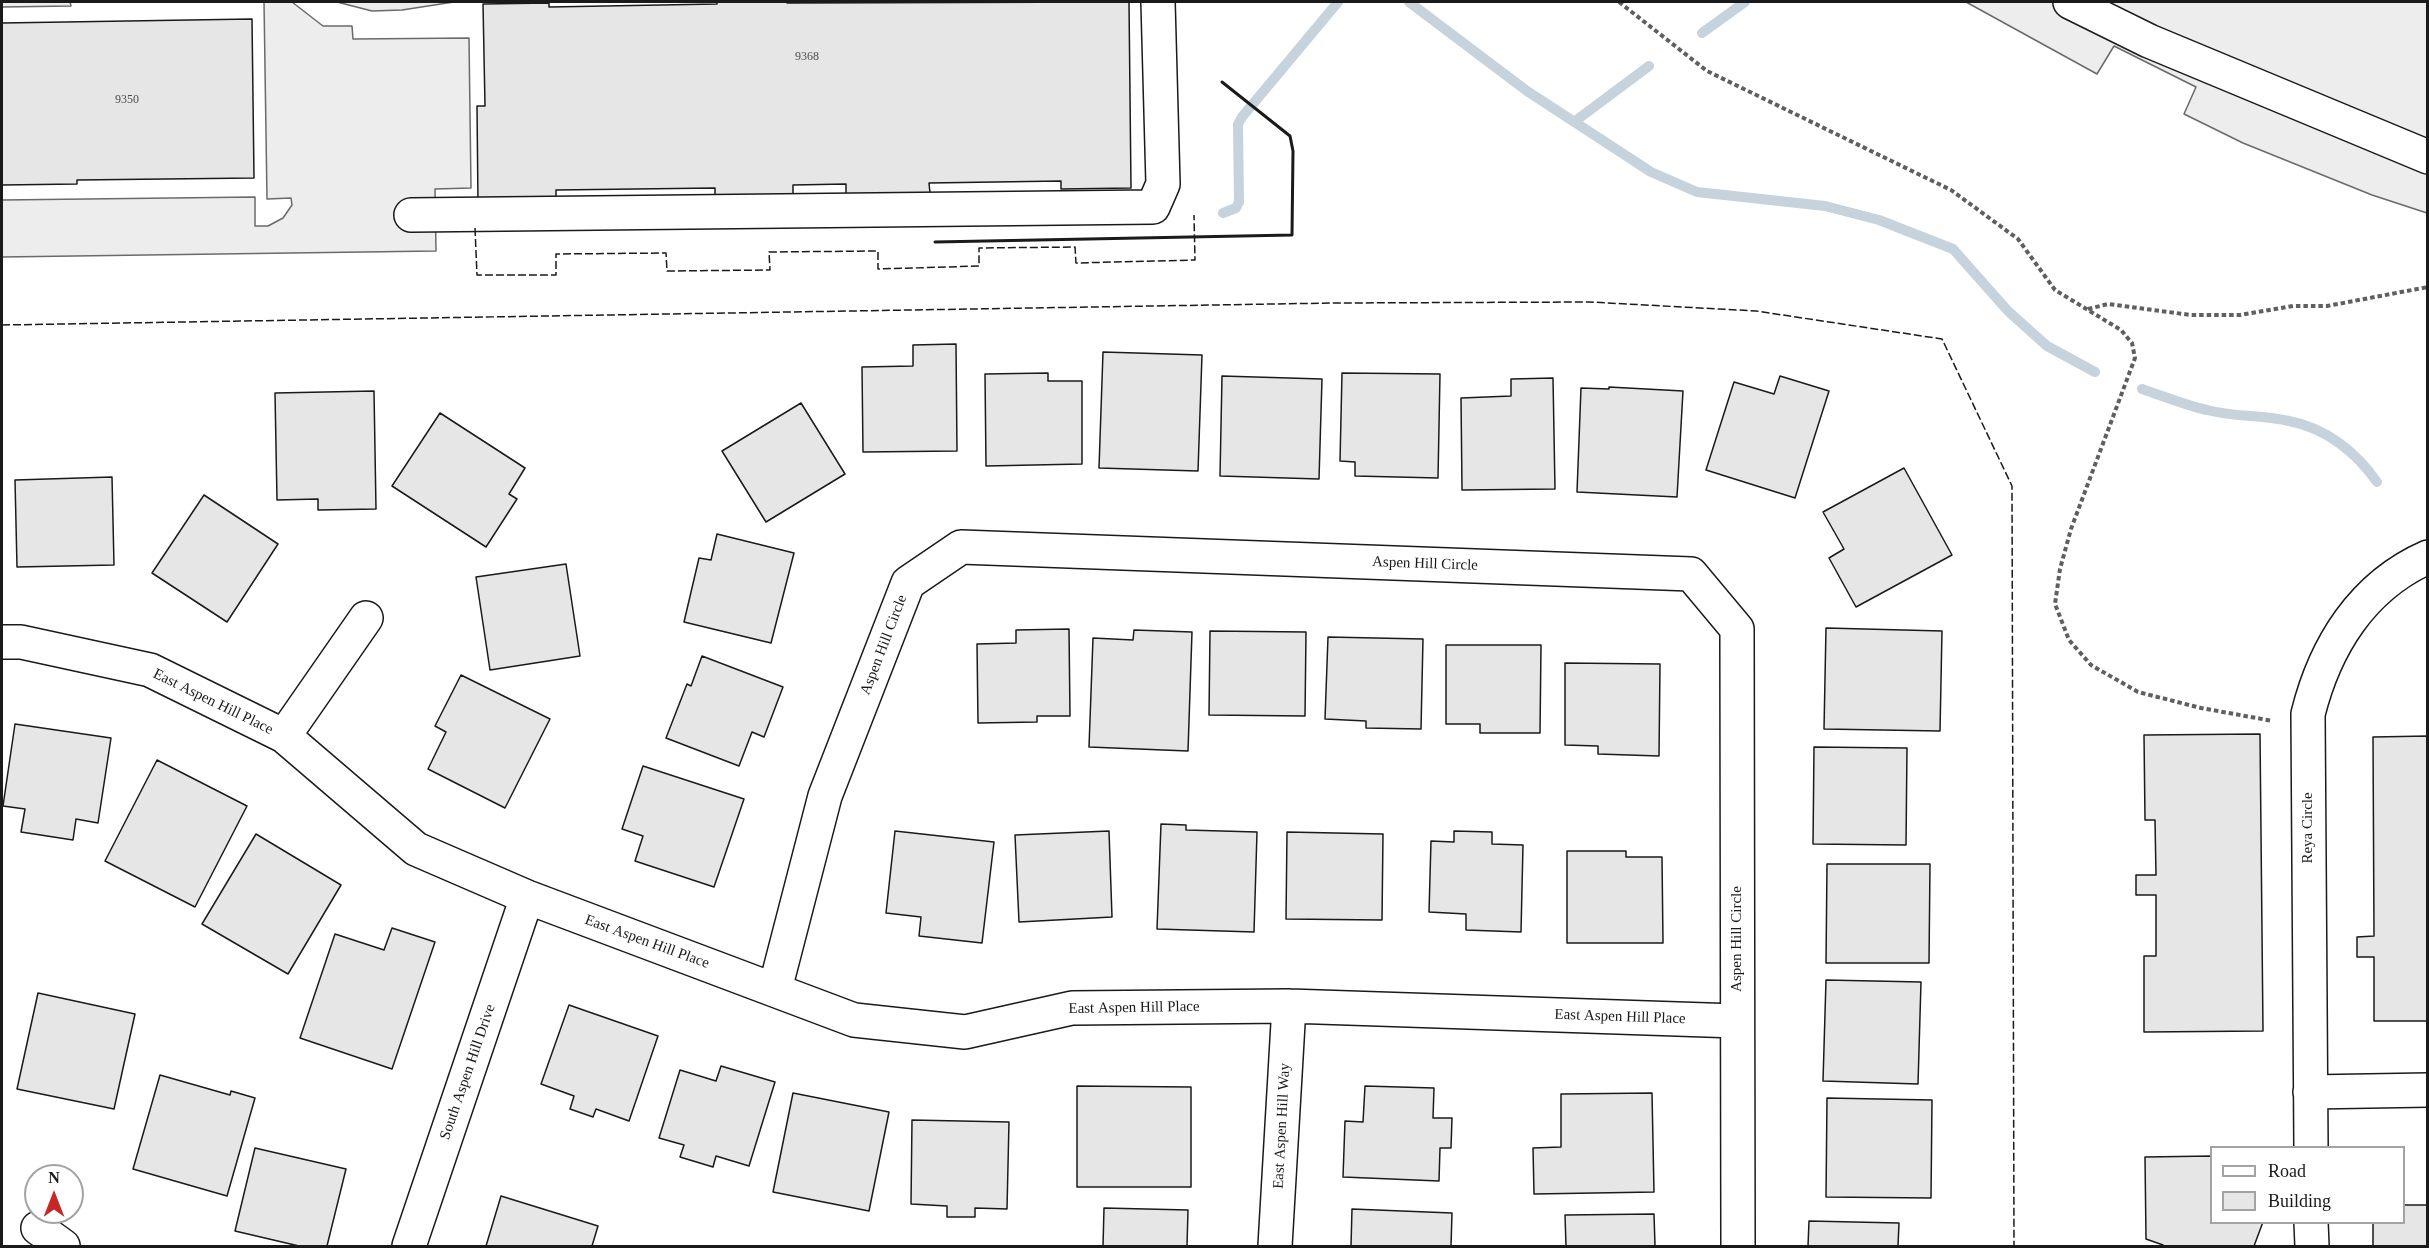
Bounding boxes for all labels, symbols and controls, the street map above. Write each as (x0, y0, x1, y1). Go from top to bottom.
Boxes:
house number: 9368 (795, 50, 819, 64)
house number: 9350 (115, 93, 139, 107)
street label: Aspen Hill Circle (1372, 553, 1478, 575)
street label: Aspen Hill Circle (857, 592, 911, 698)
street label: East Aspen Hill Place (150, 665, 276, 739)
street label: Reya Circle (2299, 792, 2317, 864)
street label: Aspen Hill Circle (1728, 886, 1746, 992)
street label: East Aspen Hill Place (582, 911, 712, 973)
street label: East Aspen Hill Place (1068, 998, 1200, 1018)
street label: South Aspen Hill Drive (436, 1002, 500, 1142)
street label: East Aspen Hill Place (1554, 1006, 1686, 1028)
street label: East Aspen Hill Way (1270, 1063, 1294, 1189)
legend (2210, 1146, 2405, 1224)
text: Road (2268, 1161, 2306, 1181)
north arrow (24, 1164, 84, 1224)
text: N (48, 1169, 60, 1186)
text: Building (2268, 1191, 2331, 1211)

